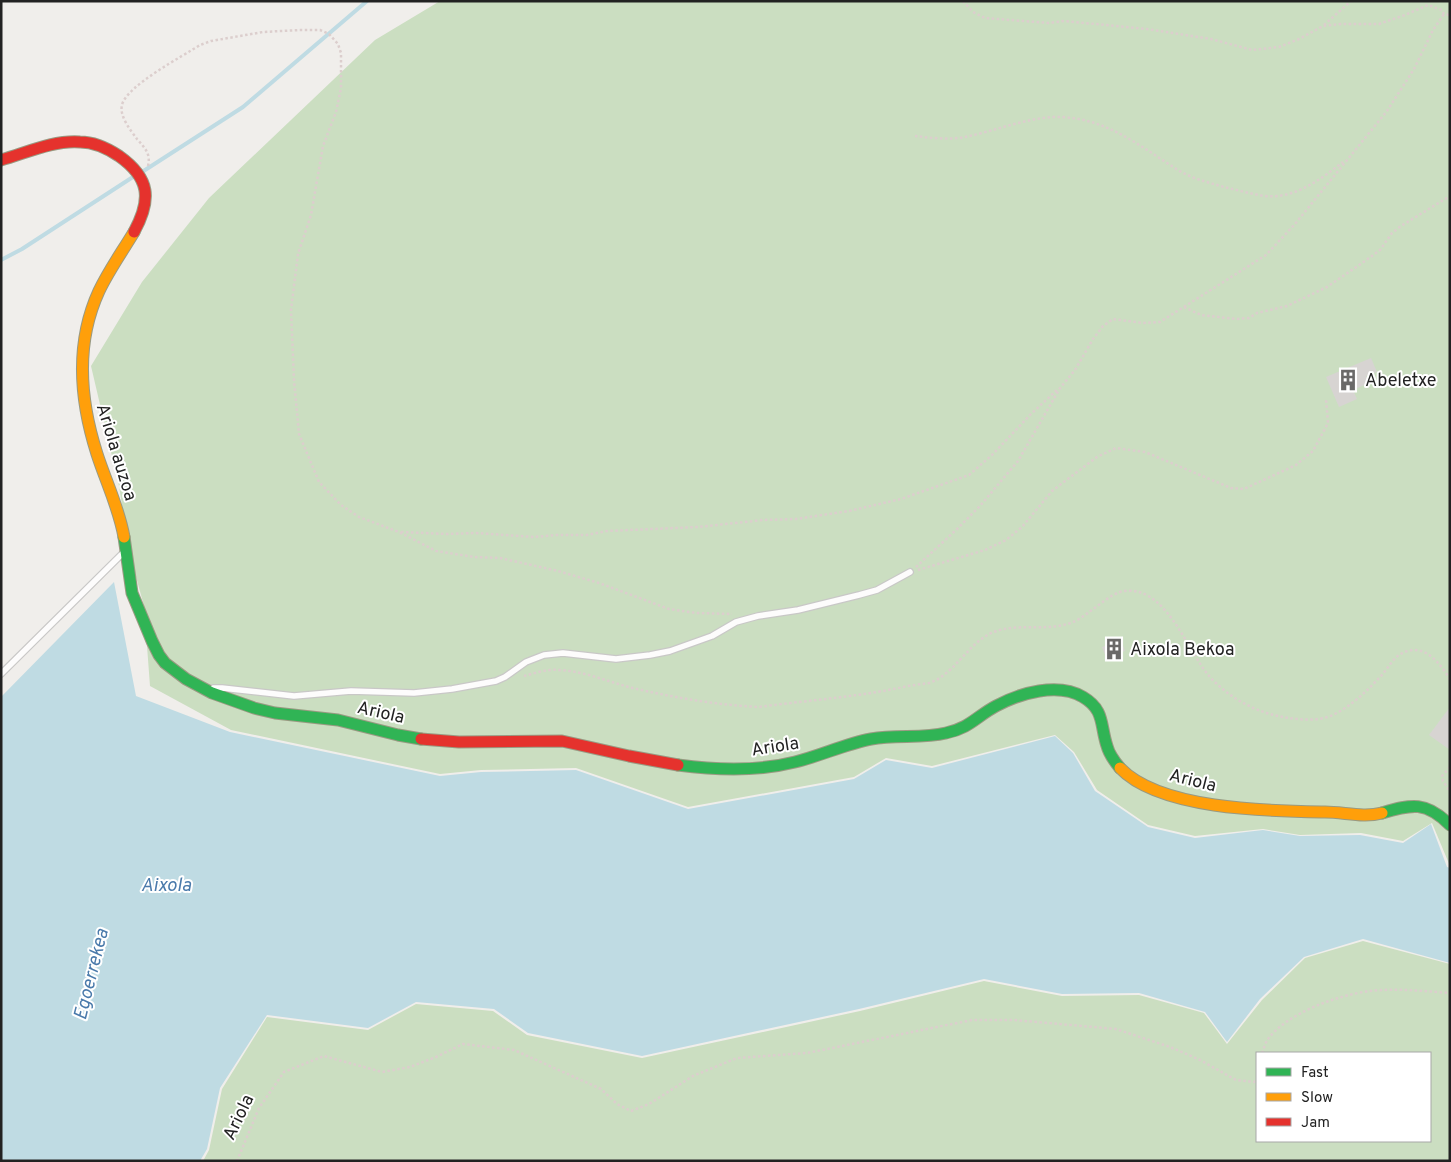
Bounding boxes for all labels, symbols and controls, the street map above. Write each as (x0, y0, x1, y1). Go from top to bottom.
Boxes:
building icon: Abeletxe (1335, 367, 1361, 393)
place label: Abeletxe (1365, 370, 1436, 393)
street label: Ariola auzoa (90, 401, 141, 504)
building icon: Aixola Bekoa (1101, 636, 1127, 662)
place label: Aixola Bekoa (1130, 639, 1234, 662)
street label: Ariola (355, 697, 407, 730)
street label: Ariola (750, 732, 801, 763)
street label: Ariola (1167, 764, 1219, 798)
water label: Aixola (141, 874, 192, 898)
water label: Egoerrekea (69, 926, 115, 1023)
legend (1256, 1052, 1431, 1142)
text: Fast (1301, 1064, 1329, 1083)
text: Slow (1301, 1089, 1333, 1108)
street label: Ariola (219, 1091, 260, 1144)
text: Jam (1301, 1114, 1330, 1133)

